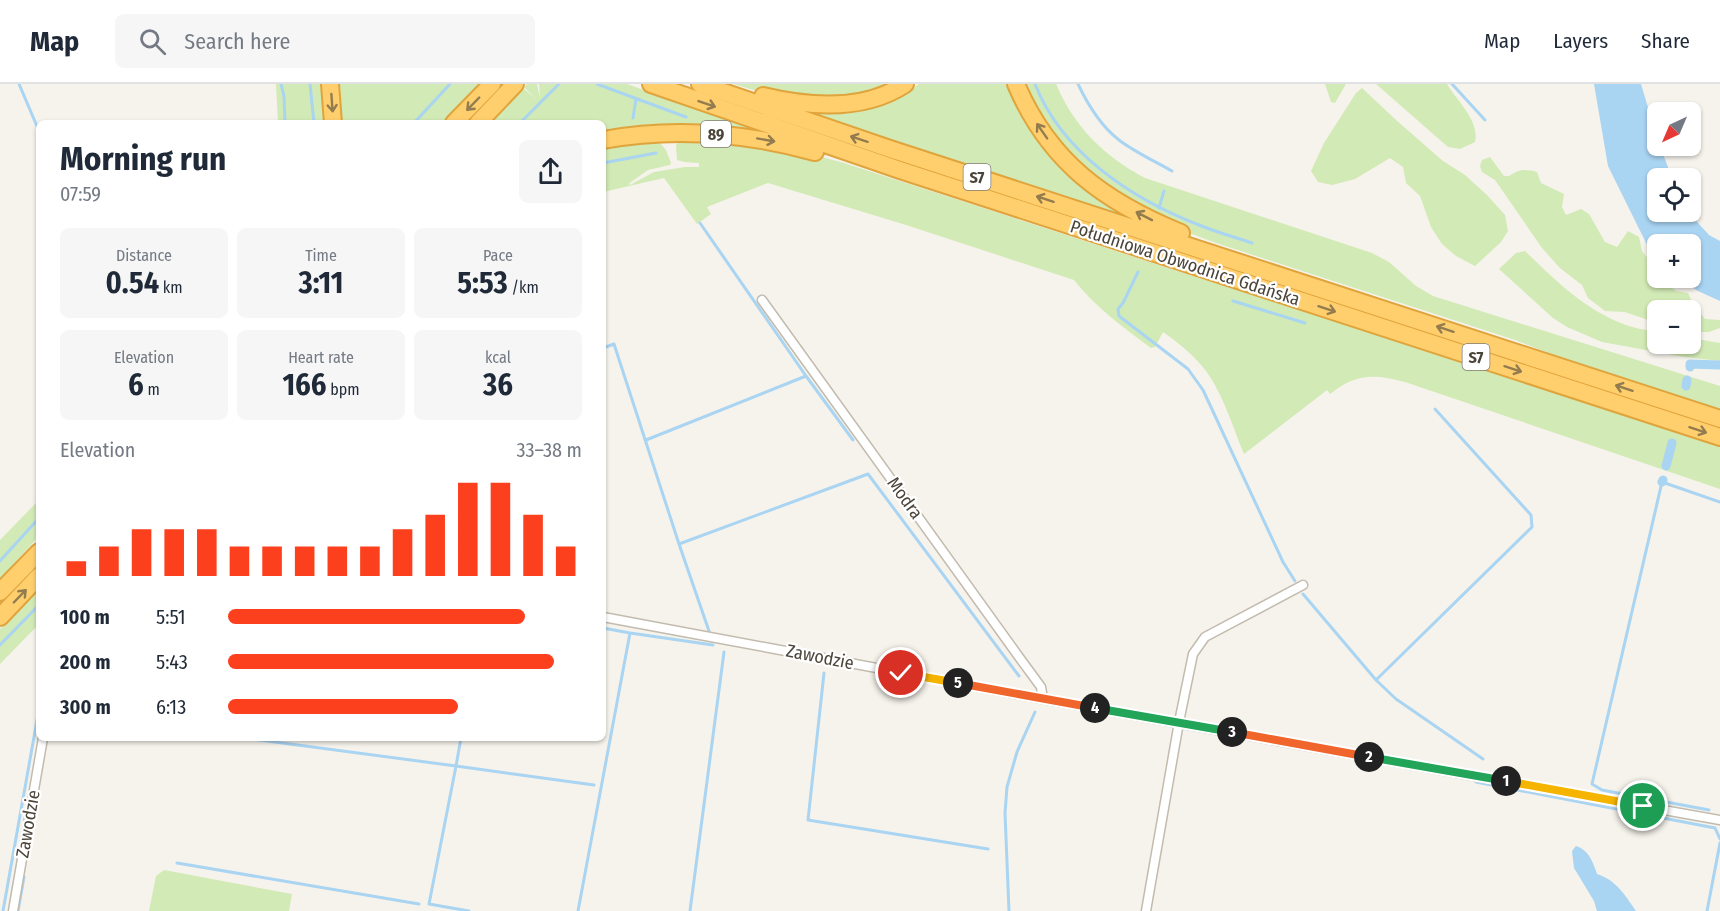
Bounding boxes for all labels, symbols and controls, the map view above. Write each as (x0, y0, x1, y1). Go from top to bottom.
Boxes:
search box (115, 14, 535, 68)
text: Map (30, 25, 79, 58)
icon: search (136, 25, 169, 58)
text: Search here (184, 28, 290, 55)
text: Map (1484, 28, 1520, 54)
text: Layers (1553, 28, 1608, 54)
text: Share (1641, 28, 1690, 54)
one-way arrow (327, 93, 338, 113)
one-way arrow (466, 96, 480, 111)
one-way arrow (697, 99, 715, 110)
north arrow (1647, 102, 1701, 156)
map controls (1647, 102, 1701, 354)
road number: 89 (701, 121, 731, 147)
one-way arrow (1036, 123, 1048, 139)
one-way arrow (850, 132, 869, 143)
one-way arrow (755, 135, 775, 146)
text: Morning run (60, 139, 226, 179)
button: share (519, 140, 582, 203)
road number: S7 (964, 164, 990, 190)
button: locate (1647, 168, 1701, 222)
text: 07:59 (60, 182, 101, 206)
one-way arrow (1036, 193, 1055, 204)
one-way arrow (1136, 210, 1153, 222)
street label: Południowa Obwodnica Gdańska (1067, 215, 1303, 311)
button: + (1647, 234, 1701, 288)
text: Distance (116, 246, 172, 265)
text: Time (305, 246, 337, 265)
text: Pace (483, 246, 513, 265)
text: 0.54 (105, 265, 159, 301)
text: 3:11 (299, 265, 343, 301)
text: 5:53 (457, 265, 508, 301)
text: km (159, 278, 183, 297)
text: /km (508, 278, 539, 297)
button: − (1647, 300, 1701, 354)
one-way arrow (1317, 304, 1336, 315)
one-way arrow (1436, 323, 1455, 334)
road number: S7 (1462, 344, 1490, 370)
text: Elevation (114, 348, 174, 367)
text: Heart rate (288, 348, 354, 367)
text: kcal (485, 348, 511, 367)
one-way arrow (1503, 364, 1522, 375)
text: 6 (128, 367, 144, 403)
text: 166 (282, 367, 326, 403)
text: 36 (483, 367, 513, 403)
text: m (144, 380, 160, 399)
text: bpm (326, 380, 360, 399)
one-way arrow (1615, 381, 1634, 392)
one-way arrow (1688, 425, 1707, 436)
text: Elevation (60, 438, 135, 462)
text: 33–38 m (517, 438, 582, 462)
street label: Modra (882, 473, 928, 523)
one-way arrow (12, 589, 27, 604)
text: 100 m (60, 605, 110, 629)
text: 5:51 (156, 605, 186, 629)
street label: Zawodzie (784, 640, 856, 674)
pin (875, 647, 926, 698)
text: 200 m (60, 650, 111, 674)
text: 5:43 (156, 650, 188, 674)
icon: check (884, 656, 917, 689)
pin: 5 (943, 668, 973, 698)
text: 5 (954, 673, 962, 692)
pin: 4 (1080, 693, 1110, 723)
text: 300 m (60, 695, 111, 719)
text: 6:13 (156, 695, 186, 719)
text: 4 (1091, 698, 1099, 717)
pin: 3 (1217, 717, 1247, 747)
text: 3 (1228, 722, 1236, 741)
pin: 2 (1354, 742, 1384, 772)
text: 2 (1365, 747, 1373, 766)
pin: 1 (1491, 766, 1521, 796)
text: 1 (1503, 771, 1509, 790)
pin (1617, 780, 1668, 831)
street label: Zawodzie (11, 788, 45, 860)
icon: arrive (1626, 789, 1659, 822)

